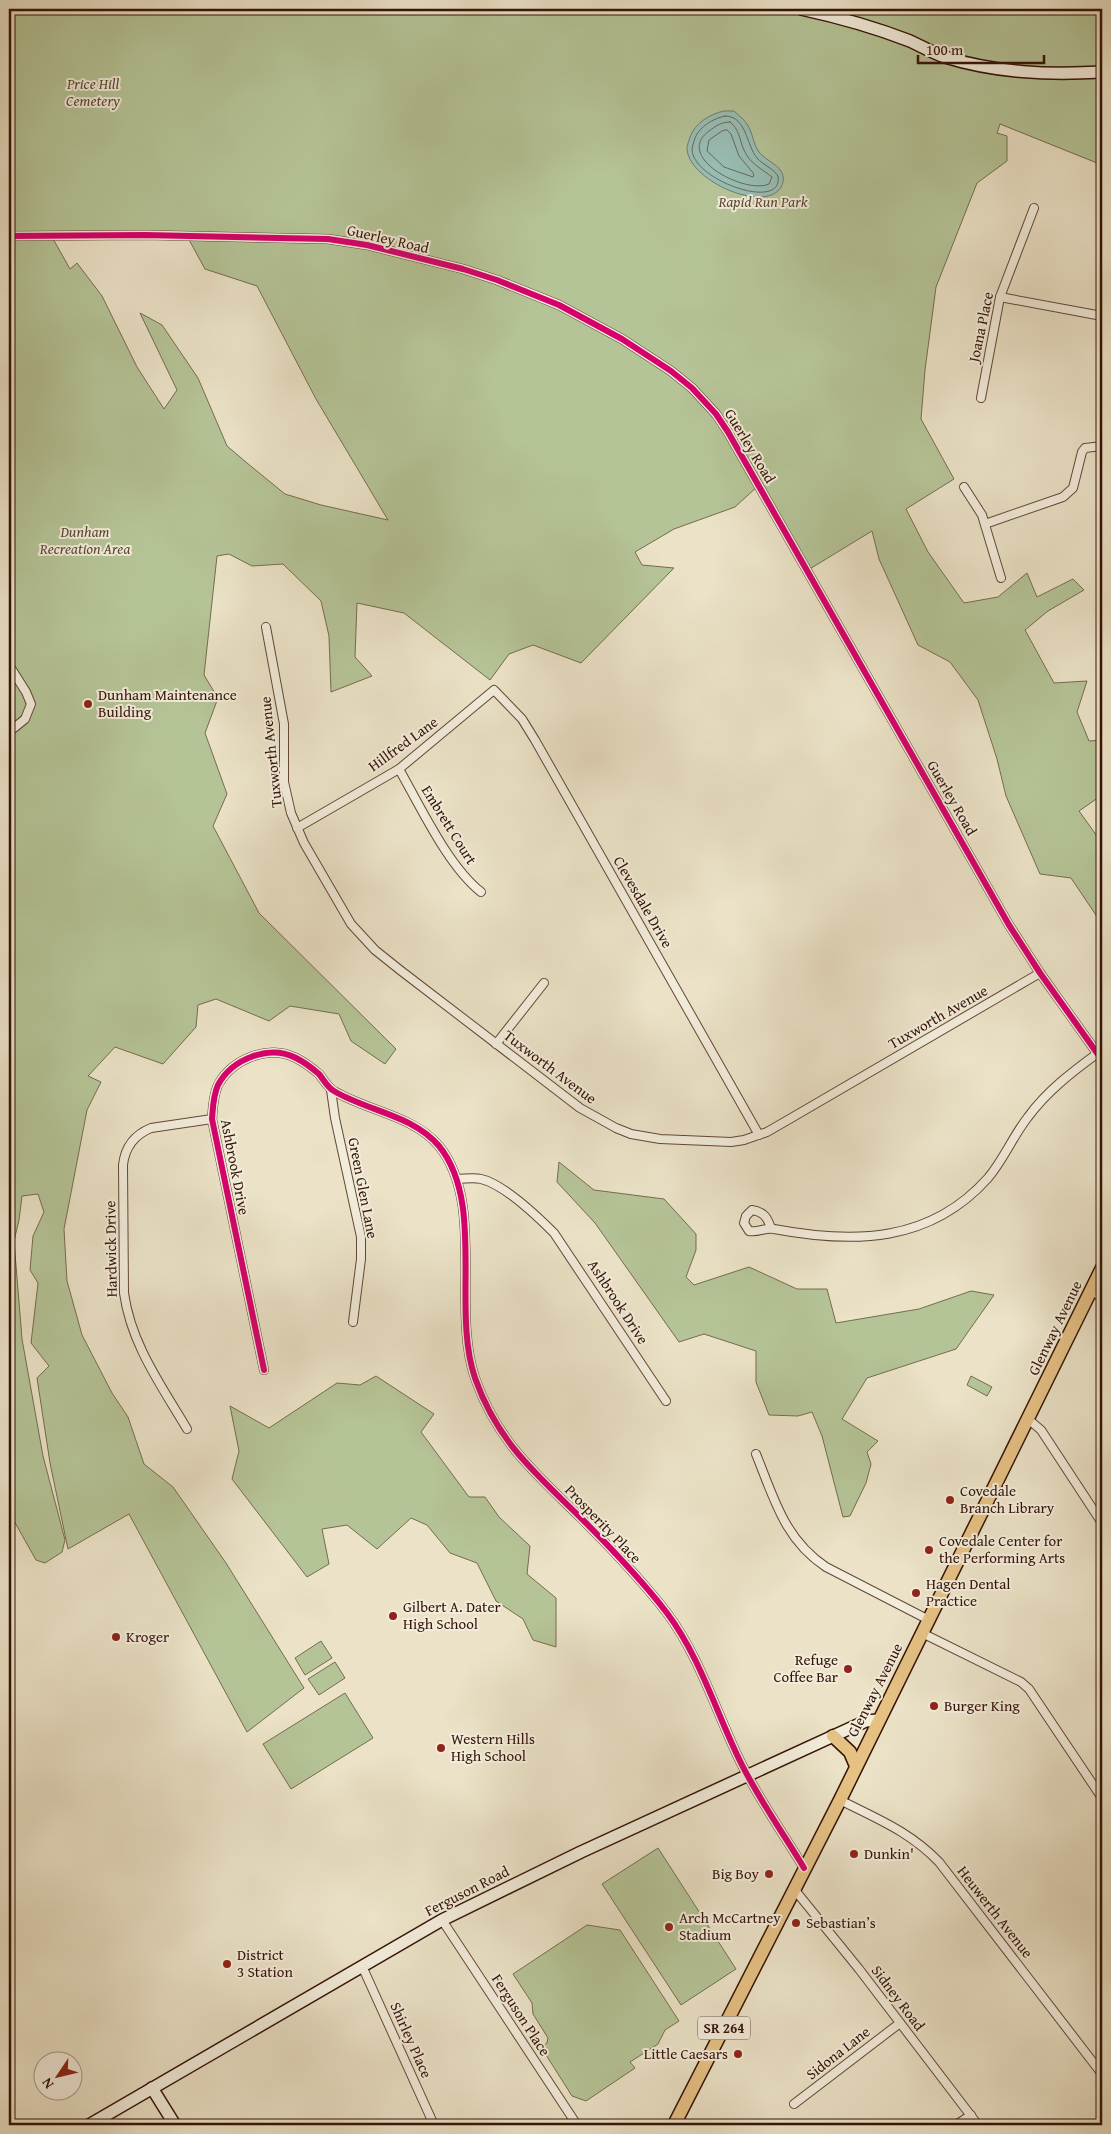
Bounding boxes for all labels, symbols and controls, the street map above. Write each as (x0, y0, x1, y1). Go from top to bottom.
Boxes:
scale bar (918, 32, 1045, 64)
text: 100 m (926, 39, 964, 60)
park label: Price Hill Cemetery (66, 73, 120, 111)
park label: Rapid Run Park (717, 191, 808, 212)
street label: Guerley Road (345, 219, 431, 258)
street label: Joana Place (962, 290, 998, 366)
street label: Guerley Road (720, 405, 781, 487)
park label: Dunham Recreation Area (39, 521, 130, 559)
place label: Dunham Maintenance Building (98, 684, 237, 722)
street label: Tuxworth Avenue (254, 695, 287, 809)
marker: Dunham Maintenance Building (82, 698, 94, 710)
street label: Hillfred Lane (364, 711, 442, 776)
street label: Guerley Road (922, 756, 982, 839)
street label: Embrett Court (417, 781, 483, 869)
street label: Clevesdale Drive (609, 852, 678, 952)
street label: Tuxworth Avenue (884, 980, 991, 1054)
street label: Tuxworth Avenue (499, 1025, 601, 1109)
street label: Ashbrook Drive (216, 1117, 255, 1217)
street label: Green Glen Lane (343, 1136, 384, 1240)
street label: Hardwick Drive (99, 1200, 122, 1298)
street label: Ashbrook Drive (583, 1255, 654, 1348)
street label: Glenway Avenue (1023, 1277, 1087, 1379)
street label: Prosperity Place (560, 1480, 646, 1568)
place label: Covedale Branch Library (960, 1480, 1055, 1518)
marker: Covedale Branch Library (944, 1494, 956, 1506)
place label: Covedale Center for the Performing Arts (939, 1530, 1065, 1568)
marker: Covedale Center for the Performing Arts (923, 1544, 935, 1556)
place label: Hagen Dental Practice (926, 1573, 1010, 1611)
marker: Hagen Dental Practice (910, 1587, 922, 1599)
place label: Gilbert A. Dater High School (403, 1596, 501, 1634)
marker: Gilbert A. Dater High School (387, 1610, 399, 1622)
place label: Kroger (126, 1626, 169, 1647)
marker: Kroger (110, 1631, 122, 1643)
street label: Glenway Avenue (842, 1639, 907, 1740)
place label: Refuge Coffee Bar (773, 1649, 838, 1687)
marker: Refuge Coffee Bar (842, 1663, 854, 1675)
place label: Burger King (944, 1695, 1020, 1716)
marker: Burger King (928, 1700, 940, 1712)
place label: Western Hills High School (451, 1728, 535, 1766)
marker: Western Hills High School (435, 1742, 447, 1754)
place label: Dunkin' (864, 1843, 914, 1864)
marker: Dunkin' (848, 1848, 860, 1860)
street label: Ferguson Road (421, 1860, 513, 1921)
street label: Heuwerth Avenue (953, 1861, 1038, 1962)
place label: Big Boy (712, 1863, 760, 1884)
marker: Big Boy (763, 1868, 775, 1880)
place label: Arch McCartney Stadium (679, 1907, 781, 1945)
place label: Sebastian’s (806, 1912, 876, 1933)
marker: Sebastian’s (790, 1917, 802, 1929)
marker: Arch McCartney Stadium (663, 1921, 675, 1933)
place label: District 3 Station (237, 1944, 293, 1982)
marker: District 3 Station (221, 1958, 233, 1970)
street label: Sidney Road (867, 1961, 930, 2035)
street label: Ferguson Place (487, 1970, 556, 2060)
street label: Shirley Place (385, 1998, 438, 2081)
road number: SR 264 (698, 2016, 750, 2040)
street label: Sidona Lane (801, 2021, 874, 2084)
place label: Little Caesars (644, 2043, 728, 2064)
marker: Little Caesars (732, 2048, 744, 2060)
north arrow (32, 2052, 82, 2102)
text: N (36, 2073, 58, 2093)

